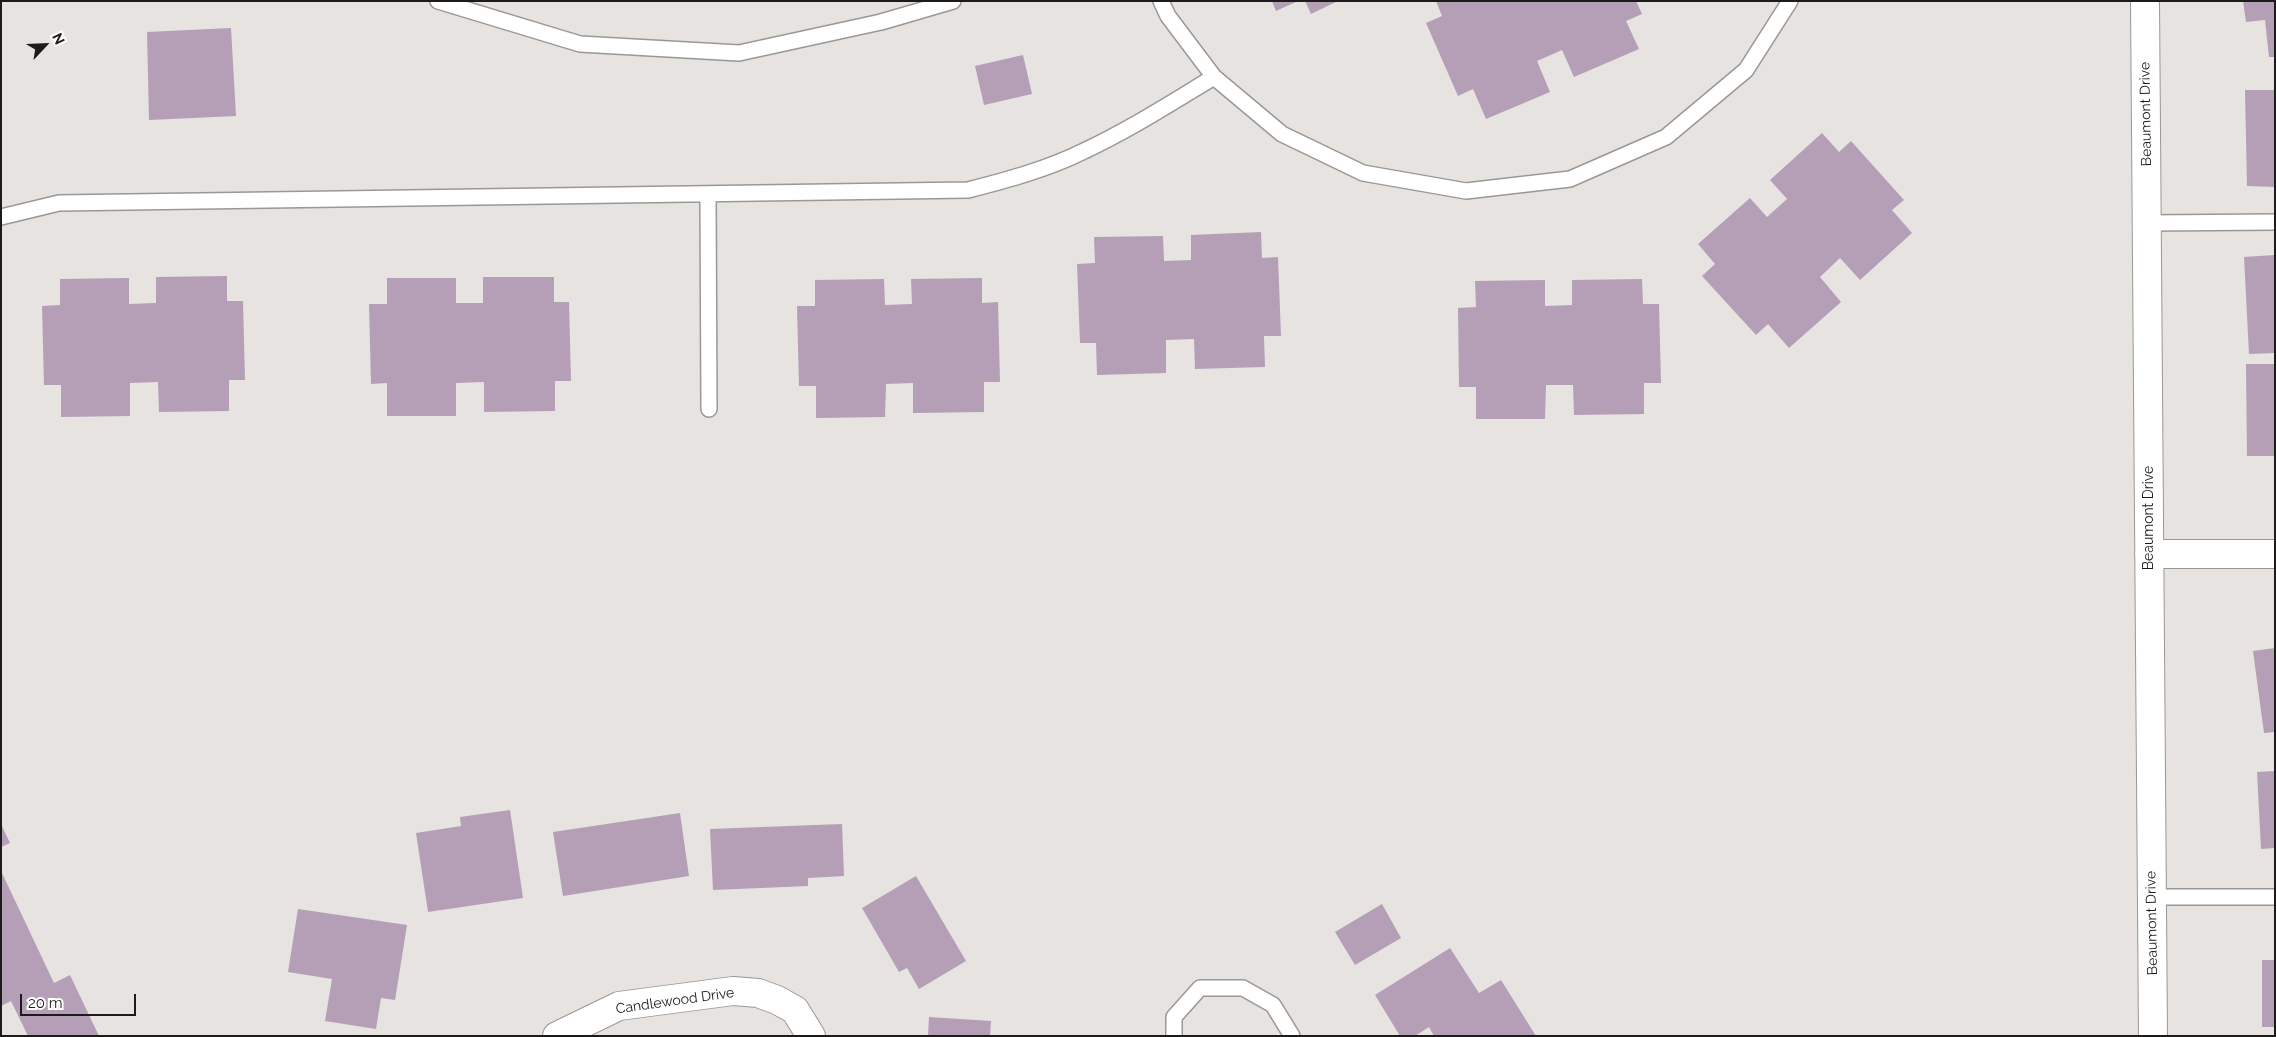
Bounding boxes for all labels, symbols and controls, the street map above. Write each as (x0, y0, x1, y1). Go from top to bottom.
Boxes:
north arrow (20, 20, 70, 70)
text: N (49, 30, 68, 47)
street label: Beaumont Drive (2137, 62, 2155, 166)
street label: Beaumont Drive (2141, 466, 2157, 570)
street label: Beaumont Drive (2143, 871, 2161, 975)
scale bar (22, 984, 139, 1016)
street label: Candlewood Drive (615, 984, 735, 1018)
text: 20 m (28, 994, 63, 1012)

